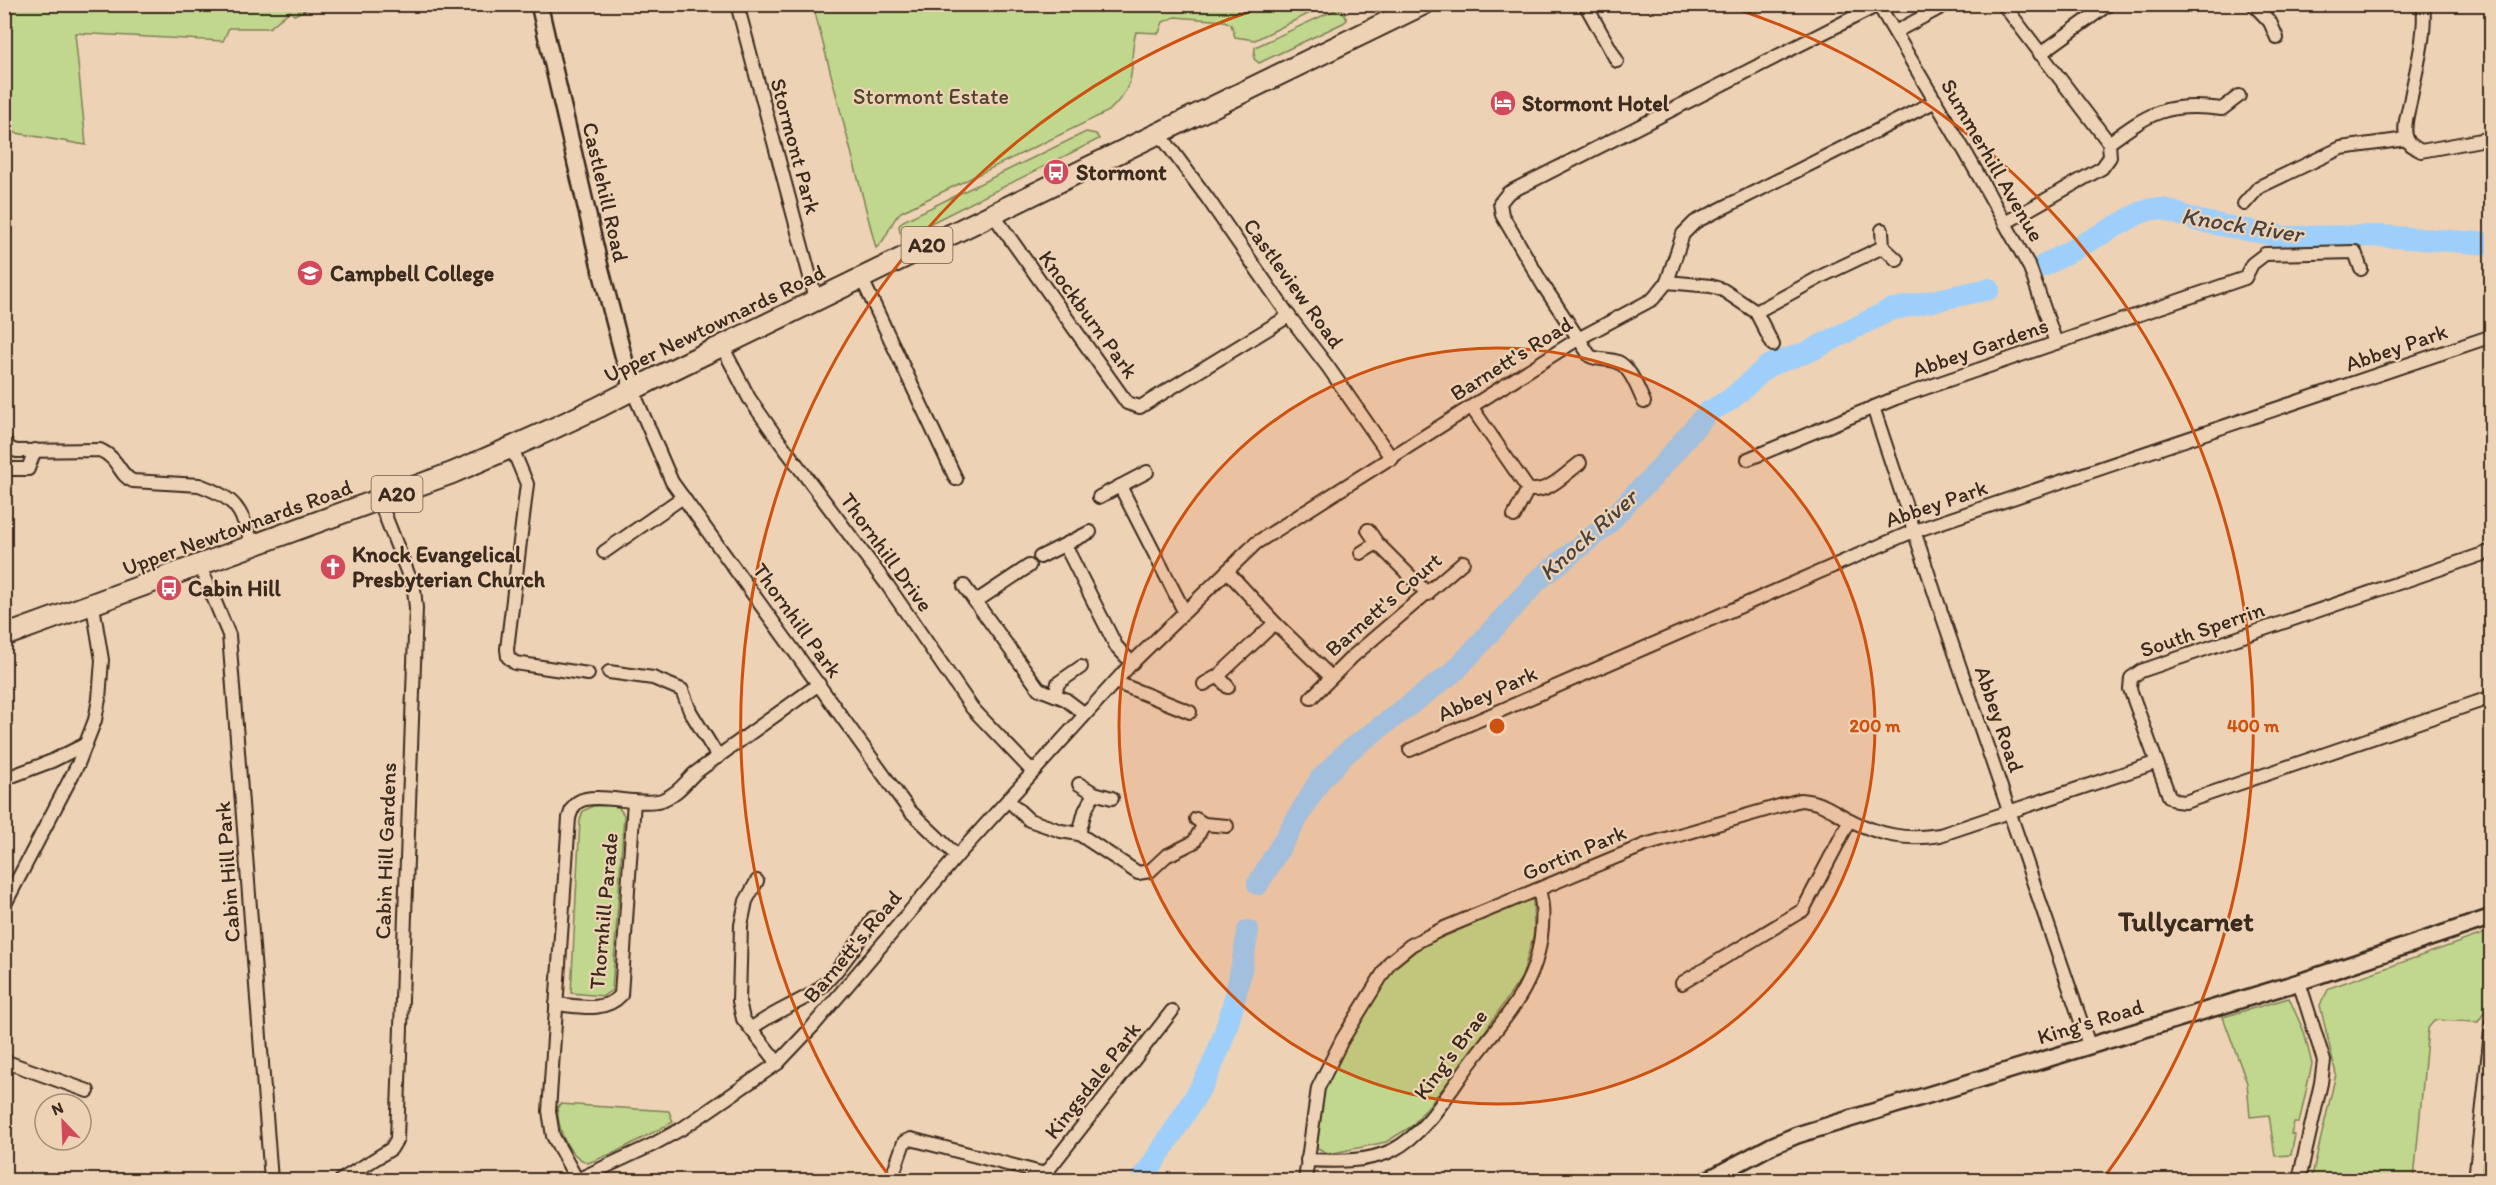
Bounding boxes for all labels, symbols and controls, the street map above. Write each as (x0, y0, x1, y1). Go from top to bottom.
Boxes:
street label: Summerhill Avenue (1935, 74, 2050, 246)
street label: Stormont Park (764, 75, 827, 218)
park label: Stormont Estate (853, 83, 1009, 110)
hotel icon: Stormont Hotel (1488, 88, 1518, 118)
place label: Stormont Hotel (1522, 90, 1670, 117)
street label: Castlehill Road (576, 120, 635, 265)
bus stop icon: Stormont (1041, 157, 1071, 187)
place label: Stormont (1076, 159, 1167, 186)
water label: Knock River (2179, 201, 2308, 249)
street label: Castleview Road (1237, 213, 1350, 354)
road number: A20 (902, 227, 952, 263)
street label: Knockburn Park (1033, 245, 1144, 384)
school or university icon: Campbell College (295, 258, 325, 288)
street label: Upper Newtownards Road (599, 258, 829, 389)
place label: Campbell College (330, 260, 494, 287)
street label: Barnett's Road (1445, 310, 1577, 407)
street label: Abbey Gardens (1909, 312, 2052, 383)
street label: Abbey Park (2342, 317, 2451, 378)
street label: Upper Newtownards Road (119, 473, 356, 582)
street label: Abbey Park (1882, 473, 1991, 534)
road number: A20 (372, 476, 422, 512)
water label: Knock River (1533, 481, 1645, 586)
street label: Thornhill Drive (834, 487, 939, 617)
place label: Knock Evangelical Presbyterian Church (352, 541, 546, 593)
street label: Barnett's Court (1320, 546, 1447, 662)
church icon: Knock Evangelical Presbyterian Church (318, 552, 348, 582)
street label: Thornhill Park (747, 558, 848, 683)
bus stop icon: Cabin Hill (154, 573, 184, 603)
place label: Cabin Hill (188, 575, 281, 602)
street label: South Sperrin (2136, 595, 2268, 663)
street label: Abbey Park (1433, 660, 1541, 727)
street label: Abbey Road (1969, 662, 2030, 776)
text: 200 m (1850, 715, 1901, 737)
text: 400 m (2227, 715, 2280, 737)
centre of rings (1487, 716, 1507, 736)
street label: Cabin Hill Gardens (369, 762, 402, 940)
street label: Cabin Hill Park (209, 800, 246, 944)
street label: Gortin Park (1518, 818, 1630, 886)
street label: Thornhill Parade (583, 831, 624, 991)
street label: Barnett's Road (797, 884, 907, 1008)
district label: Tullycarnet (2117, 904, 2254, 938)
street label: King's Road (2034, 993, 2147, 1050)
street label: King's Brae (1407, 1003, 1493, 1105)
street label: Kingsdale Park (1038, 1016, 1147, 1144)
north arrow (33, 1092, 93, 1152)
text: N (49, 1098, 66, 1120)

